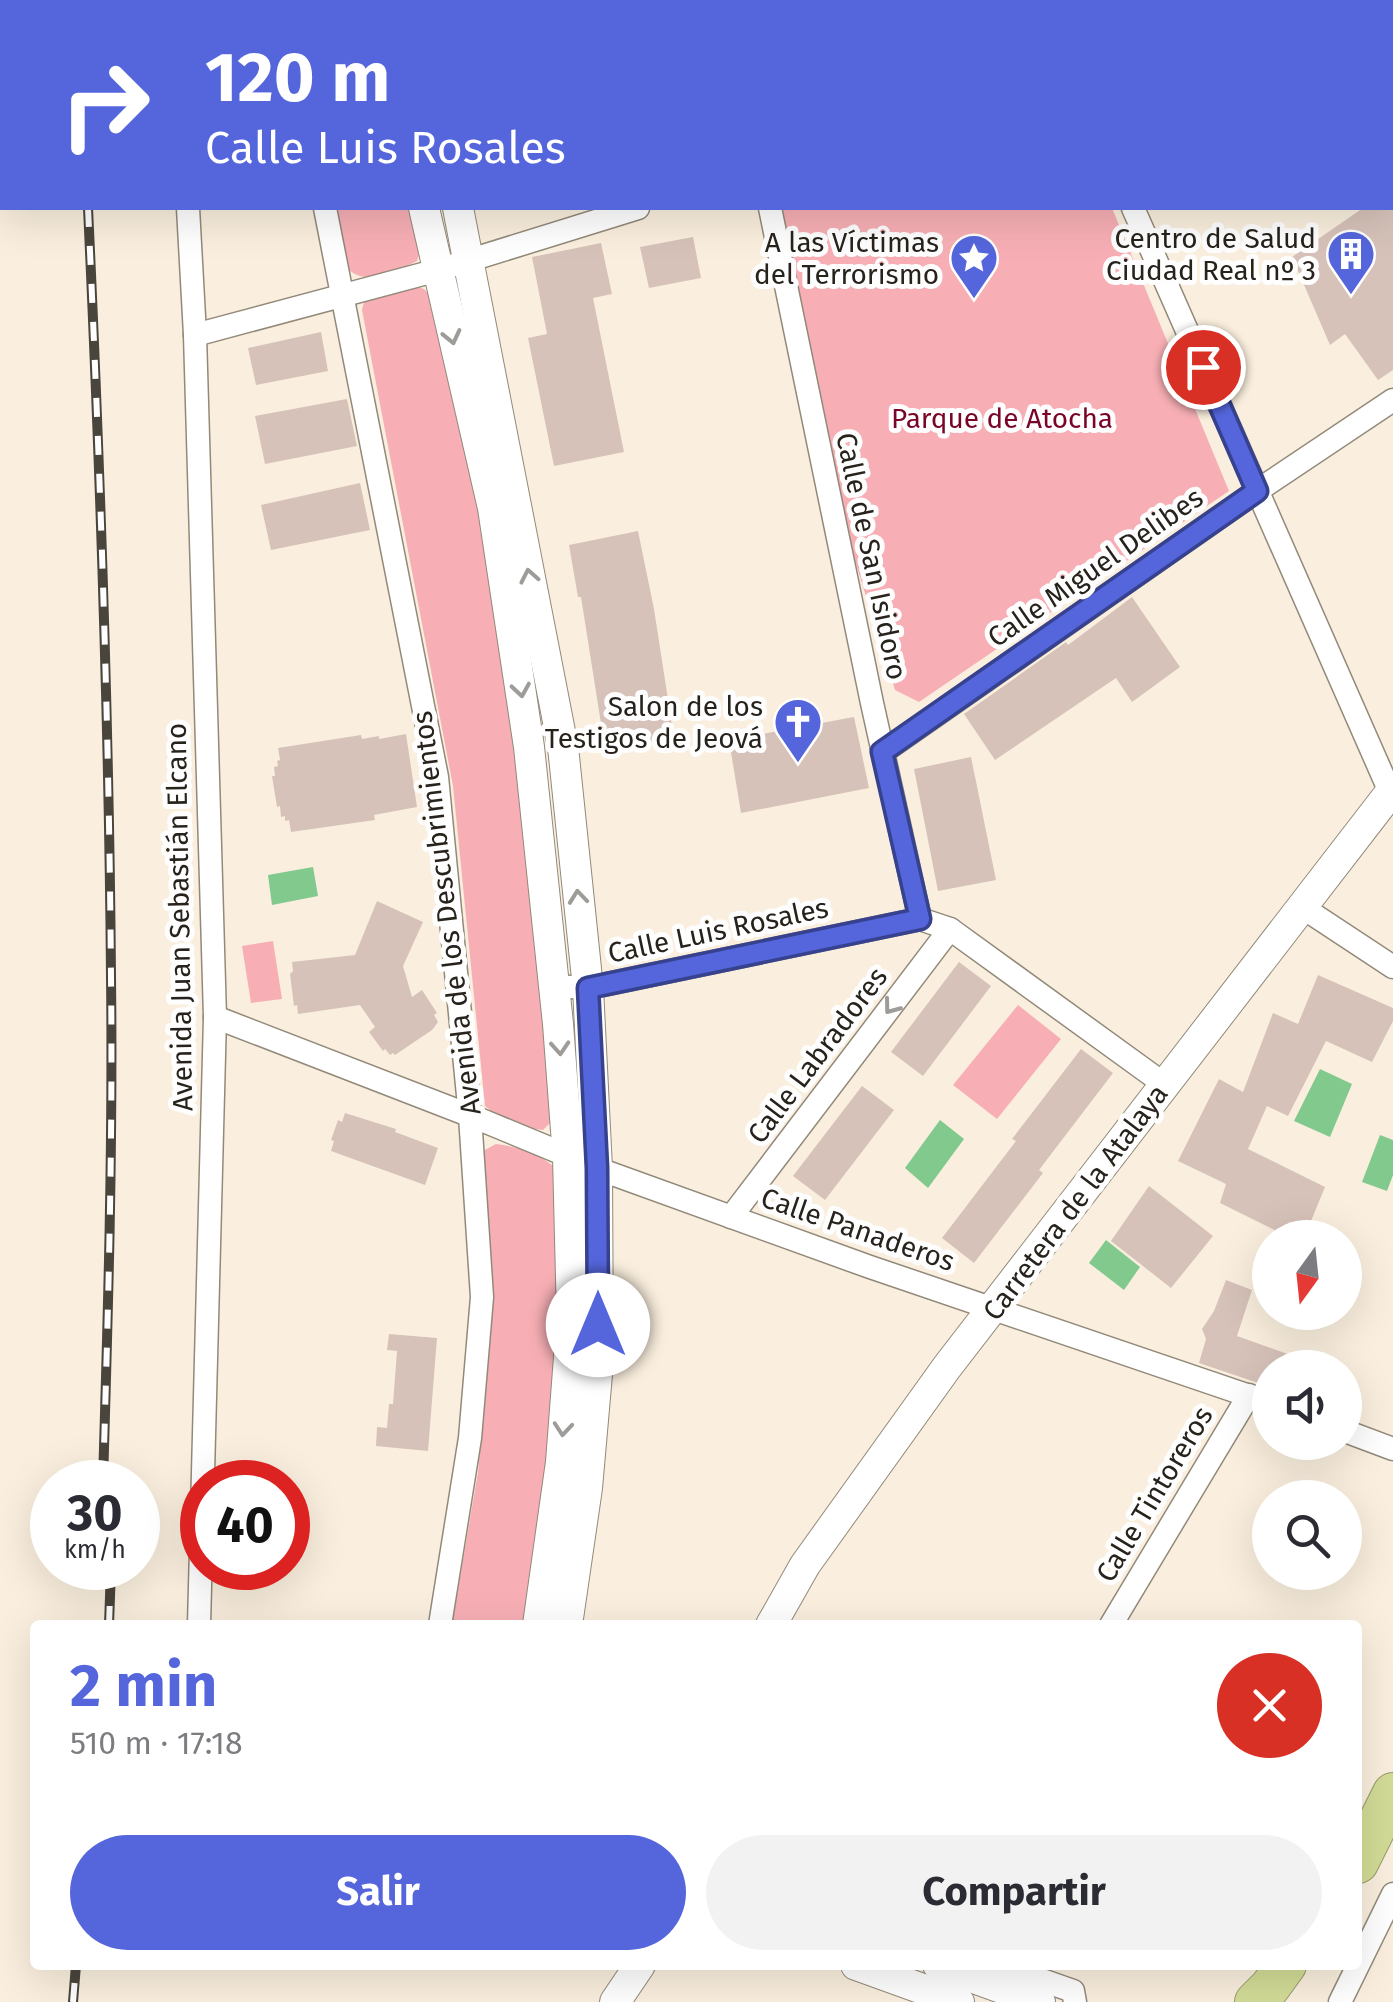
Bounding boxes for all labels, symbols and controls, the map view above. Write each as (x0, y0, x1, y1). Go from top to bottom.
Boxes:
text: 120 m (205, 36, 390, 120)
icon: right (40, 40, 170, 170)
text: Calle Luis Rosales (205, 121, 566, 175)
place label: Centro de Salud Ciudad Real nº 3 (1106, 222, 1316, 287)
place label: A las Víctimas del Terrorismo (754, 226, 939, 291)
building icon: Centro de Salud Ciudad Real nº 3 (1325, 228, 1377, 296)
place icon: A las Víctimas del Terrorismo (948, 232, 1000, 300)
pin (1161, 325, 1246, 410)
one-way arrow (440, 328, 461, 345)
icon: arrive (1176, 340, 1231, 395)
park label: Parque de Atocha (891, 402, 1113, 435)
street label: Calle de San Isidoro (829, 430, 914, 683)
street label: Calle Miguel Delibes (981, 481, 1209, 654)
one-way arrow (519, 567, 540, 584)
one-way arrow (509, 682, 530, 698)
place label: Salon de los Testigos de Jeová (545, 690, 763, 755)
church icon: Salon de los Testigos de Jeová (772, 696, 824, 764)
street label: Avenida de los Descubrimientos (405, 709, 488, 1117)
street label: Avenida Juan Sebastián Elcano (160, 722, 199, 1111)
one-way arrow (568, 888, 590, 904)
street label: Calle Luis Rosales (605, 891, 831, 970)
street label: Calle Labradores (741, 961, 894, 1150)
one-way arrow (885, 996, 902, 1014)
one-way arrow (548, 1040, 570, 1056)
street label: Carretera de la Atalaya (976, 1078, 1175, 1327)
street label: Calle Panaderos (757, 1181, 959, 1278)
north arrow (1252, 1220, 1362, 1330)
map controls (1252, 1220, 1362, 1590)
position arrow (546, 1273, 650, 1377)
button: sound (1252, 1350, 1362, 1460)
street label: Calle Tintoreros (1089, 1401, 1220, 1588)
one-way arrow (553, 1421, 575, 1437)
speed limit sign: 40 (180, 1460, 310, 1590)
button: search (1252, 1480, 1362, 1590)
text: 30 (67, 1483, 123, 1543)
text: km/h (64, 1535, 126, 1565)
text: 2 min (70, 1650, 217, 1722)
button: close (1217, 1653, 1322, 1758)
text: 510 m · 17:18 (70, 1724, 243, 1762)
button: Salir (70, 1835, 686, 1950)
button: Compartir (706, 1835, 1322, 1950)

